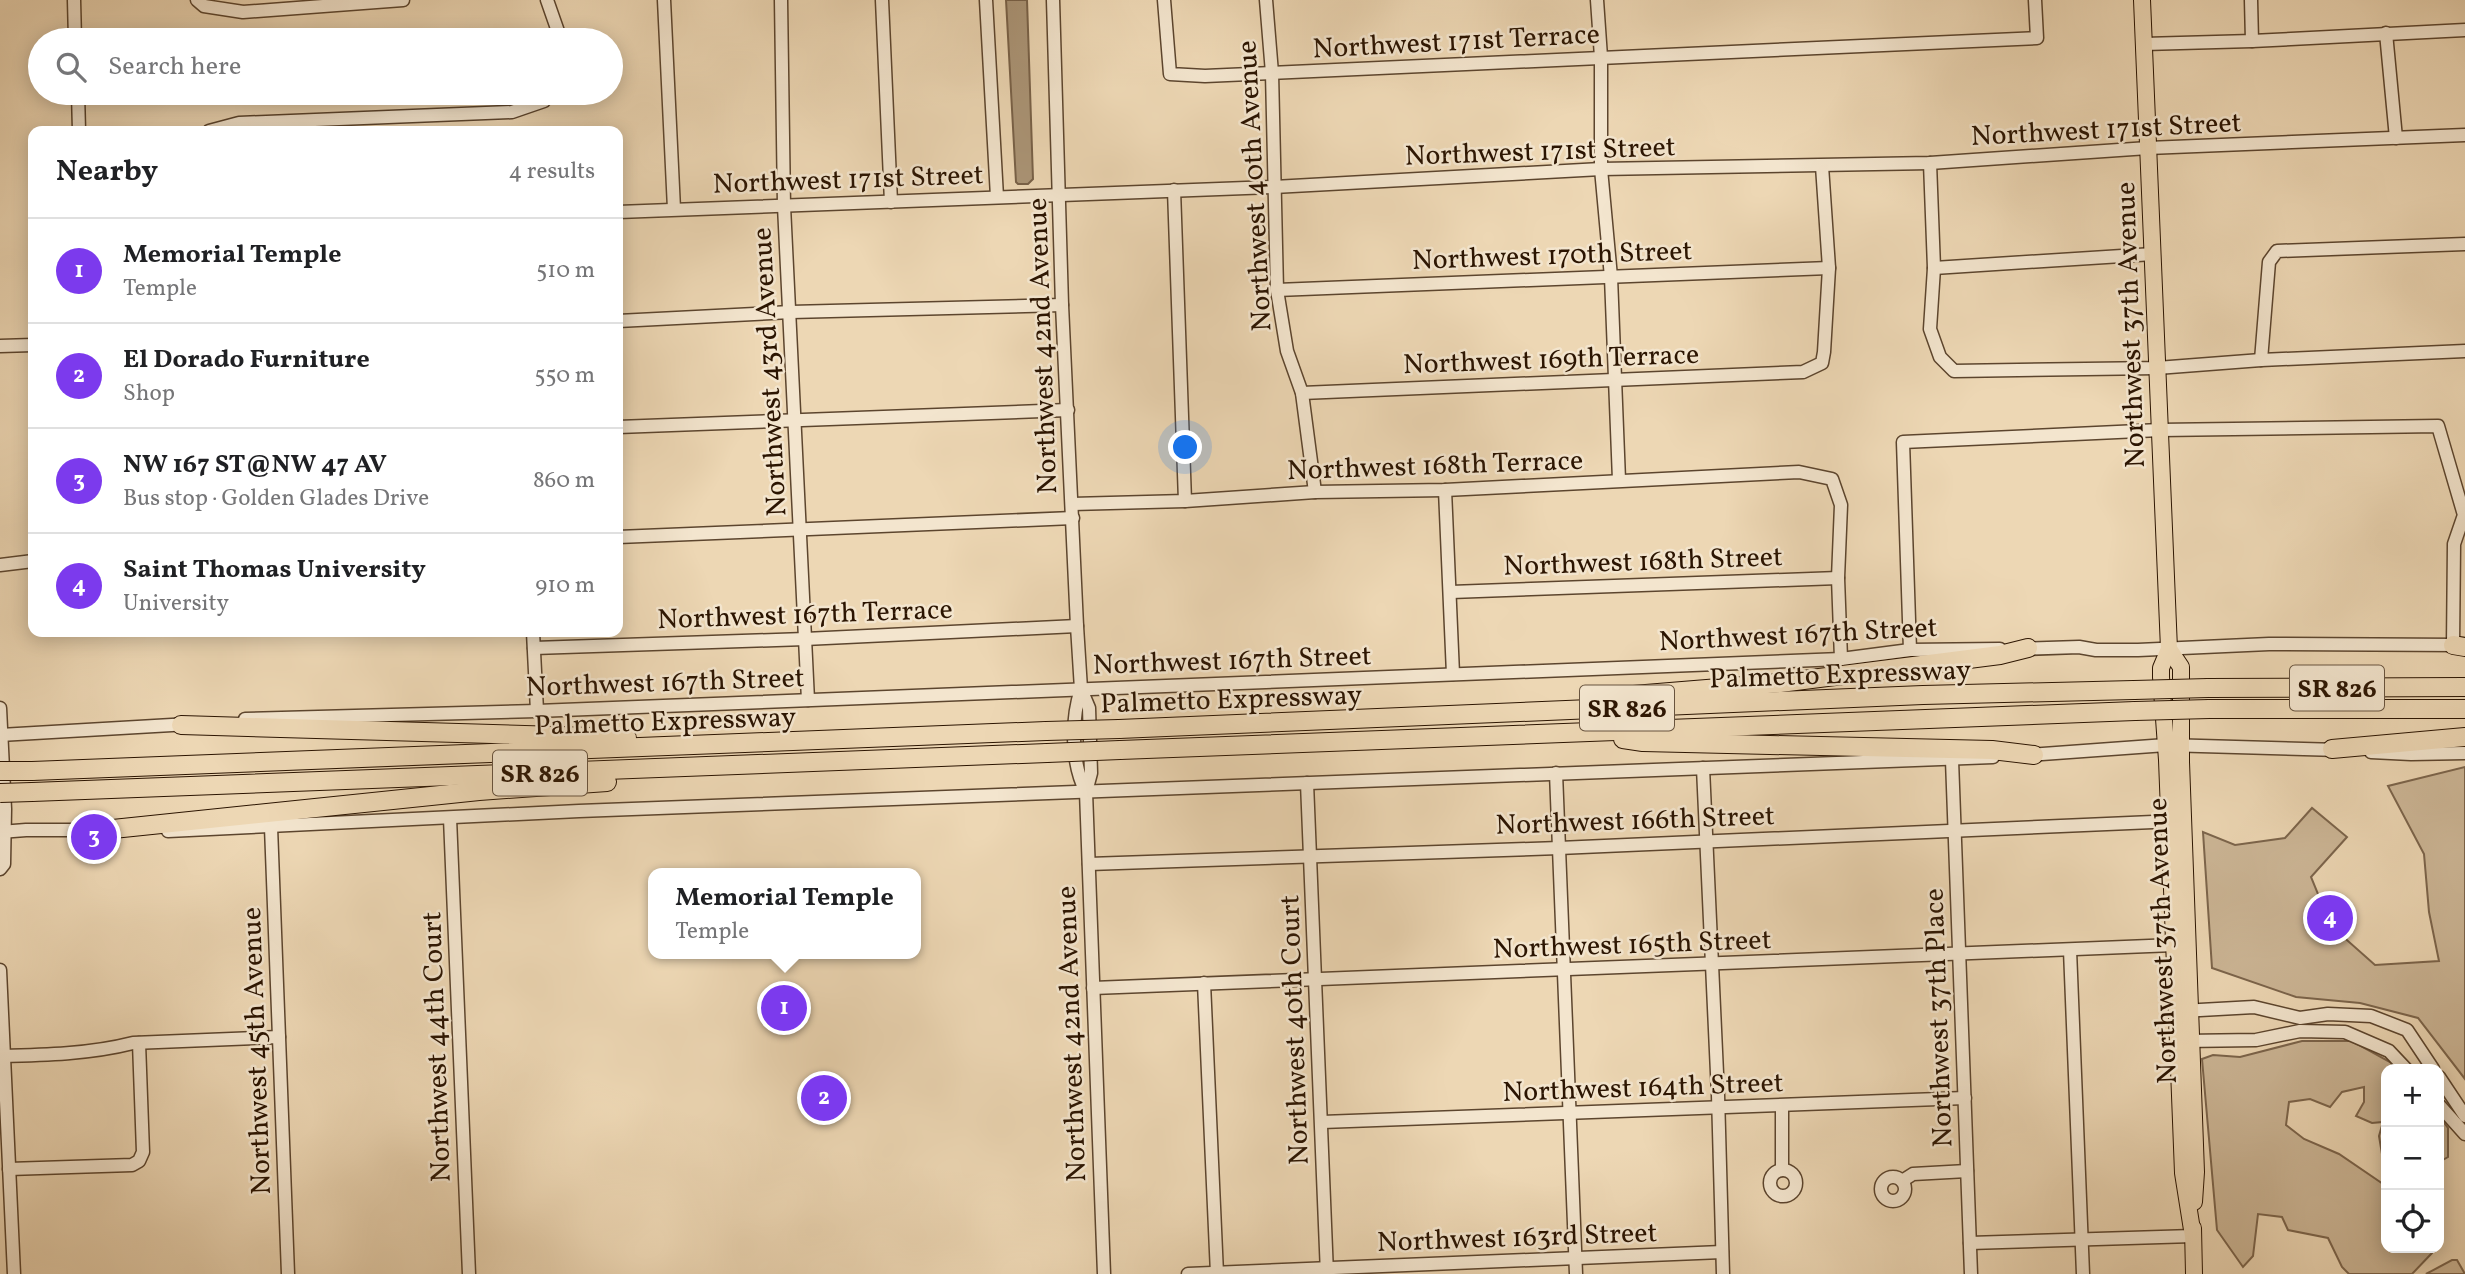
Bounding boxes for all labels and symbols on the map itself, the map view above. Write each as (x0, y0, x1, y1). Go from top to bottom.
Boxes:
street label: Northwest 171st Terrace (1311, 15, 1601, 69)
street label: Northwest 40th Avenue (1228, 39, 1283, 332)
street label: Northwest 171st Street (1970, 104, 2242, 157)
street label: Northwest 171st Street (1404, 128, 1676, 177)
street label: Northwest 171st Street (712, 156, 984, 205)
street label: Northwest 37th Avenue (2107, 181, 2156, 469)
street label: Northwest 42nd Avenue (1019, 197, 1068, 495)
street label: Northwest 43rd Avenue (743, 226, 798, 517)
street label: Northwest 170th Street (1411, 232, 1693, 281)
street label: Northwest 169th Terrace (1402, 336, 1700, 385)
your location (1168, 430, 1202, 464)
street label: Northwest 168th Terrace (1286, 442, 1584, 491)
street label: Northwest 168th Street (1503, 538, 1784, 587)
street label: Northwest 167th Terrace (657, 591, 954, 640)
street label: Northwest 167th Street (1658, 609, 1938, 662)
street label: Northwest 167th Street (1092, 637, 1372, 686)
street label: Palmetto Expressway (1708, 651, 1972, 700)
street label: Northwest 167th Street (525, 659, 805, 708)
road number: SR 826 (2290, 666, 2384, 710)
street label: Palmetto Expressway (1099, 676, 1363, 725)
road number: SR 826 (1580, 686, 1674, 730)
street label: Palmetto Expressway (533, 698, 797, 747)
road number: SR 826 (493, 750, 587, 796)
street label: Northwest 166th Street (1495, 797, 1775, 846)
street label: Northwest 37th Avenue (2139, 797, 2188, 1085)
pin: 3 (71, 811, 117, 863)
street label: Northwest 42nd Avenue (1048, 885, 1097, 1183)
street label: Northwest 37th Place (1915, 888, 1964, 1148)
pin: 4 (2307, 892, 2353, 944)
street label: Northwest 40th Court (1271, 894, 1320, 1166)
street label: Northwest 45th Avenue (233, 906, 282, 1195)
street label: Northwest 44th Court (413, 911, 462, 1183)
street label: Northwest 165th Street (1492, 921, 1772, 970)
pin: 1 (761, 982, 807, 1034)
street label: Northwest 164th Street (1502, 1064, 1784, 1113)
pin: 2 (801, 1072, 847, 1124)
street label: Northwest 163rd Street (1376, 1214, 1658, 1263)

